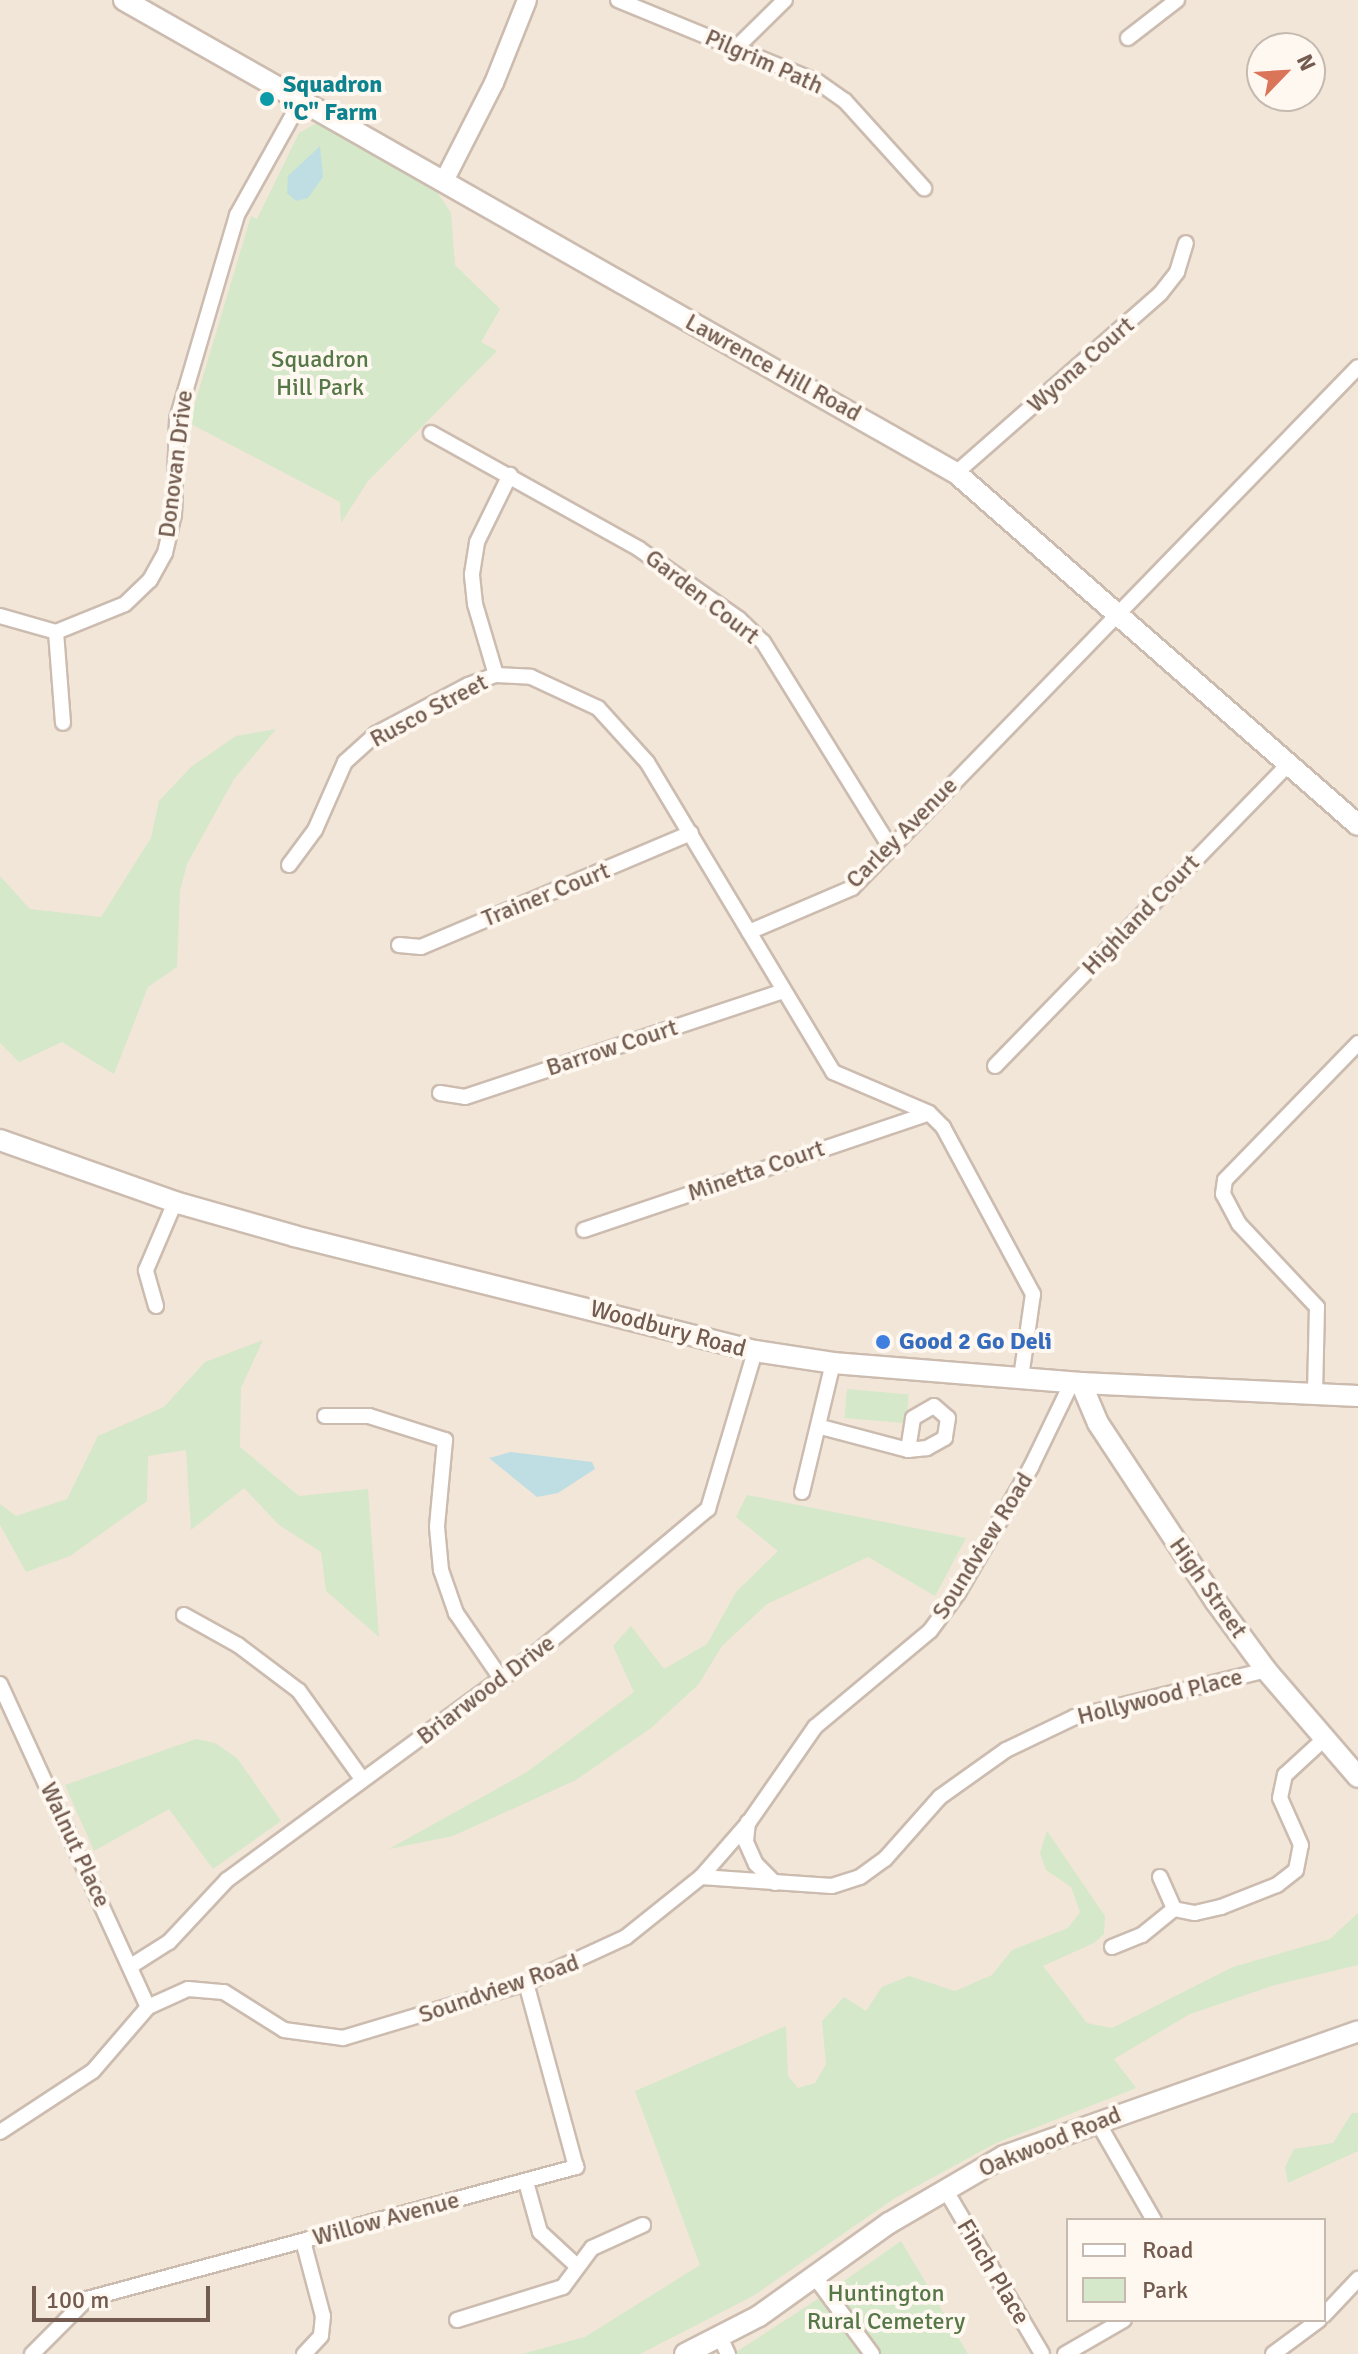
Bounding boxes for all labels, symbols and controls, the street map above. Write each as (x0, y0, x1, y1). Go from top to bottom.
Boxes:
street label: Pilgrim Path (700, 23, 828, 101)
north arrow (1246, 32, 1326, 112)
text: N (1291, 50, 1322, 75)
place label: Squadron "C" Farm (283, 71, 382, 127)
marker: Squadron "C" Farm (258, 90, 276, 108)
street label: Lawrence Hill Road (680, 308, 866, 428)
street label: Wyona Court (1022, 311, 1140, 419)
park label: Squadron Hill Park (271, 346, 369, 402)
street label: Donovan Drive (153, 389, 199, 539)
street label: Garden Court (639, 543, 765, 651)
street label: Rusco Street (365, 668, 493, 754)
street label: Carley Avenue (840, 771, 964, 895)
street label: Highland Court (1076, 849, 1206, 981)
street label: Trainer Court (478, 856, 614, 934)
street label: Barrow Court (543, 1013, 681, 1083)
street label: Minetta Court (684, 1134, 828, 1208)
street label: Woodbury Road (587, 1294, 749, 1364)
place label: Good 2 Go Deli (899, 1328, 1052, 1356)
marker: Good 2 Go Deli (874, 1333, 892, 1351)
street label: Soundview Road (926, 1467, 1040, 1625)
street label: High Street (1163, 1532, 1253, 1644)
street label: Briarwood Drive (411, 1629, 561, 1751)
street label: Hollywood Place (1074, 1663, 1246, 1731)
street label: Walnut Place (34, 1778, 116, 1912)
street label: Soundview Road (415, 1948, 583, 2030)
street label: Oakwood Road (975, 2100, 1125, 2184)
street label: Willow Avenue (310, 2186, 462, 2252)
street label: Finch Place (950, 2214, 1036, 2330)
legend (1066, 2218, 1326, 2322)
text: Road (1142, 2235, 1193, 2265)
scale bar (36, 2270, 214, 2320)
text: Park (1142, 2275, 1188, 2305)
park label: Huntington Rural Cemetery (807, 2280, 965, 2336)
text: 100 m (46, 2285, 109, 2315)

